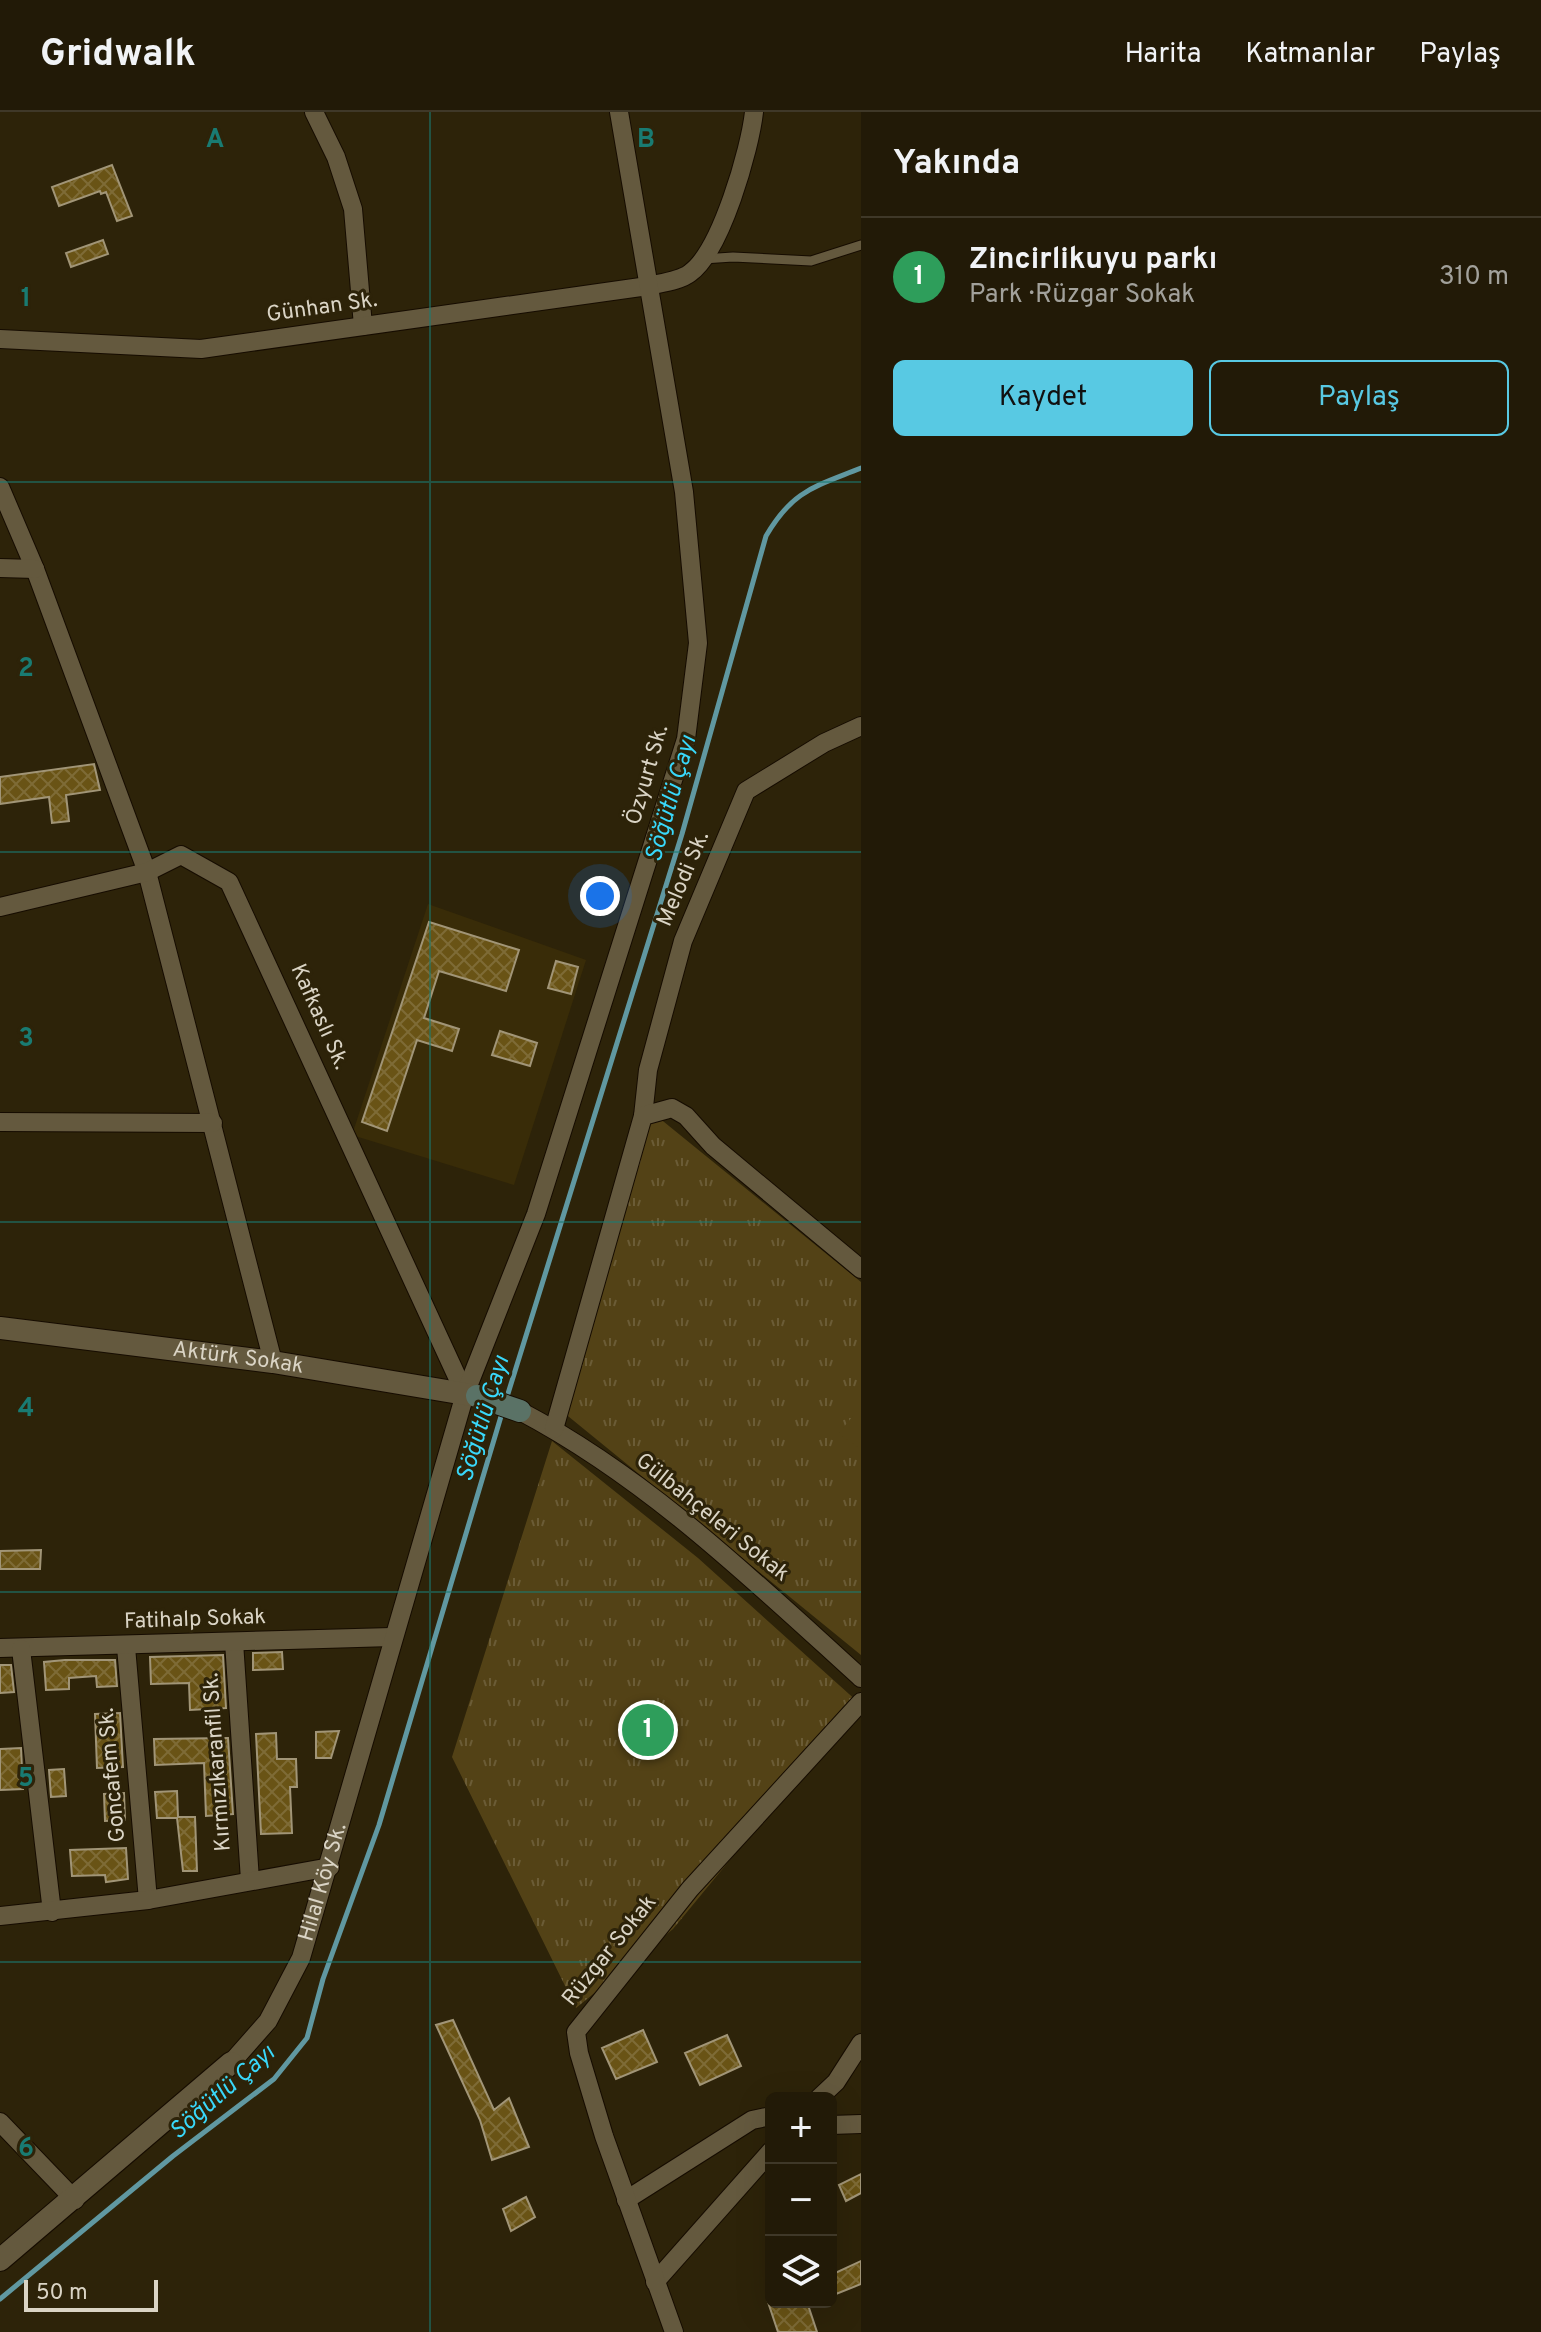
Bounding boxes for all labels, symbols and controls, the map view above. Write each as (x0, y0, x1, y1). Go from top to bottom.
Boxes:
text: Gridwalk (40, 31, 196, 80)
text: Harita (1125, 37, 1201, 73)
text: Katmanlar (1245, 37, 1375, 73)
text: Paylaş (1419, 37, 1501, 73)
text: A (206, 124, 224, 157)
text: B (637, 124, 655, 157)
text: Yakında (893, 143, 1020, 186)
text: Zincirlikuyu parkı (969, 242, 1217, 279)
text: 1 (914, 261, 924, 294)
text: 310 m (1439, 261, 1509, 294)
text: Park · Rüzgar Sokak (969, 279, 1195, 312)
text: 1 (21, 283, 31, 316)
street label: Günhan Sk. (265, 287, 379, 329)
button: Kaydet (893, 360, 1193, 436)
button: Paylaş (1209, 360, 1509, 436)
text: 2 (18, 653, 34, 686)
street label: Özyurt Sk. (619, 721, 675, 828)
water label: Söğütlü Çayı (640, 731, 705, 866)
street label: Melodi Sk. (652, 827, 716, 931)
your location (580, 876, 620, 916)
street label: Kafkaslı Sk. (284, 960, 354, 1074)
text: 3 (18, 1023, 34, 1056)
street label: Aktürk Sokak (171, 1336, 306, 1380)
water label: Söğütlü Çayı (451, 1351, 518, 1486)
text: 4 (18, 1393, 34, 1426)
street label: Gülbahçeleri Sokak (630, 1448, 794, 1588)
street label: Fatihalp Sokak (123, 1604, 267, 1636)
street label: Kırmızıkaranfil Sk. (198, 1672, 238, 1852)
pin: 1 (622, 1700, 674, 1760)
street label: Goncafem Sk. (94, 1707, 132, 1843)
text: 5 (18, 1763, 34, 1796)
street label: Hilal Köy Sk. (293, 1820, 353, 1945)
street label: Rüzgar Sokak (557, 1890, 663, 2012)
water label: Söğütlü Çayı (164, 2038, 283, 2147)
map controls (765, 2092, 837, 2308)
button: + (765, 2092, 837, 2164)
text: 6 (18, 2133, 34, 2166)
button: − (765, 2164, 837, 2236)
button: layers (765, 2236, 837, 2308)
scale bar (24, 2276, 158, 2312)
text: 50 m (36, 2280, 88, 2307)

